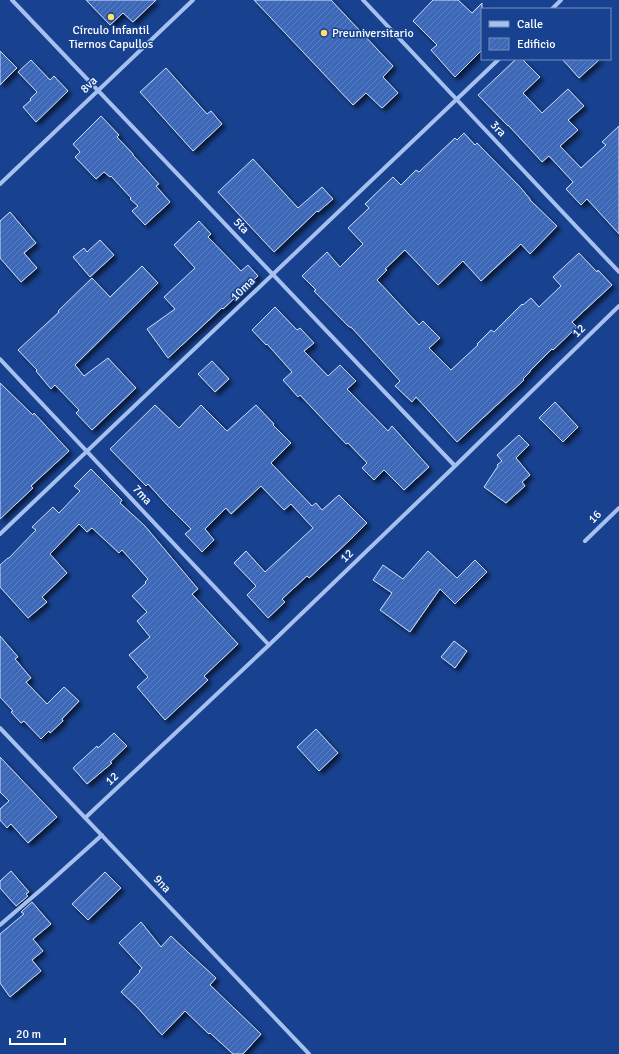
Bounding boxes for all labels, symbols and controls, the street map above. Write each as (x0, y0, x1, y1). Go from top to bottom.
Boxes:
legend (481, 8, 611, 60)
marker: Círculo Infantil Tiernos Capullos (106, 12, 116, 22)
text: Calle (517, 17, 543, 32)
place label: Círculo Infantil Tiernos Capullos (69, 23, 153, 52)
place label: Preuniversitario (332, 26, 414, 41)
marker: Preuniversitario (319, 28, 329, 38)
text: Edificio (517, 37, 555, 52)
street label: 8va (77, 73, 101, 97)
street label: 3ra (487, 118, 509, 140)
street label: 5ta (230, 215, 252, 237)
street label: 10ma (228, 274, 258, 304)
street label: 12 (569, 321, 589, 341)
street label: 7ma (129, 482, 155, 508)
street label: 16 (585, 507, 605, 527)
street label: 12 (337, 546, 357, 566)
street label: 12 (102, 769, 122, 789)
street label: 9na (150, 872, 174, 896)
scale bar (10, 1020, 65, 1046)
text: 20 m (16, 1027, 41, 1042)

